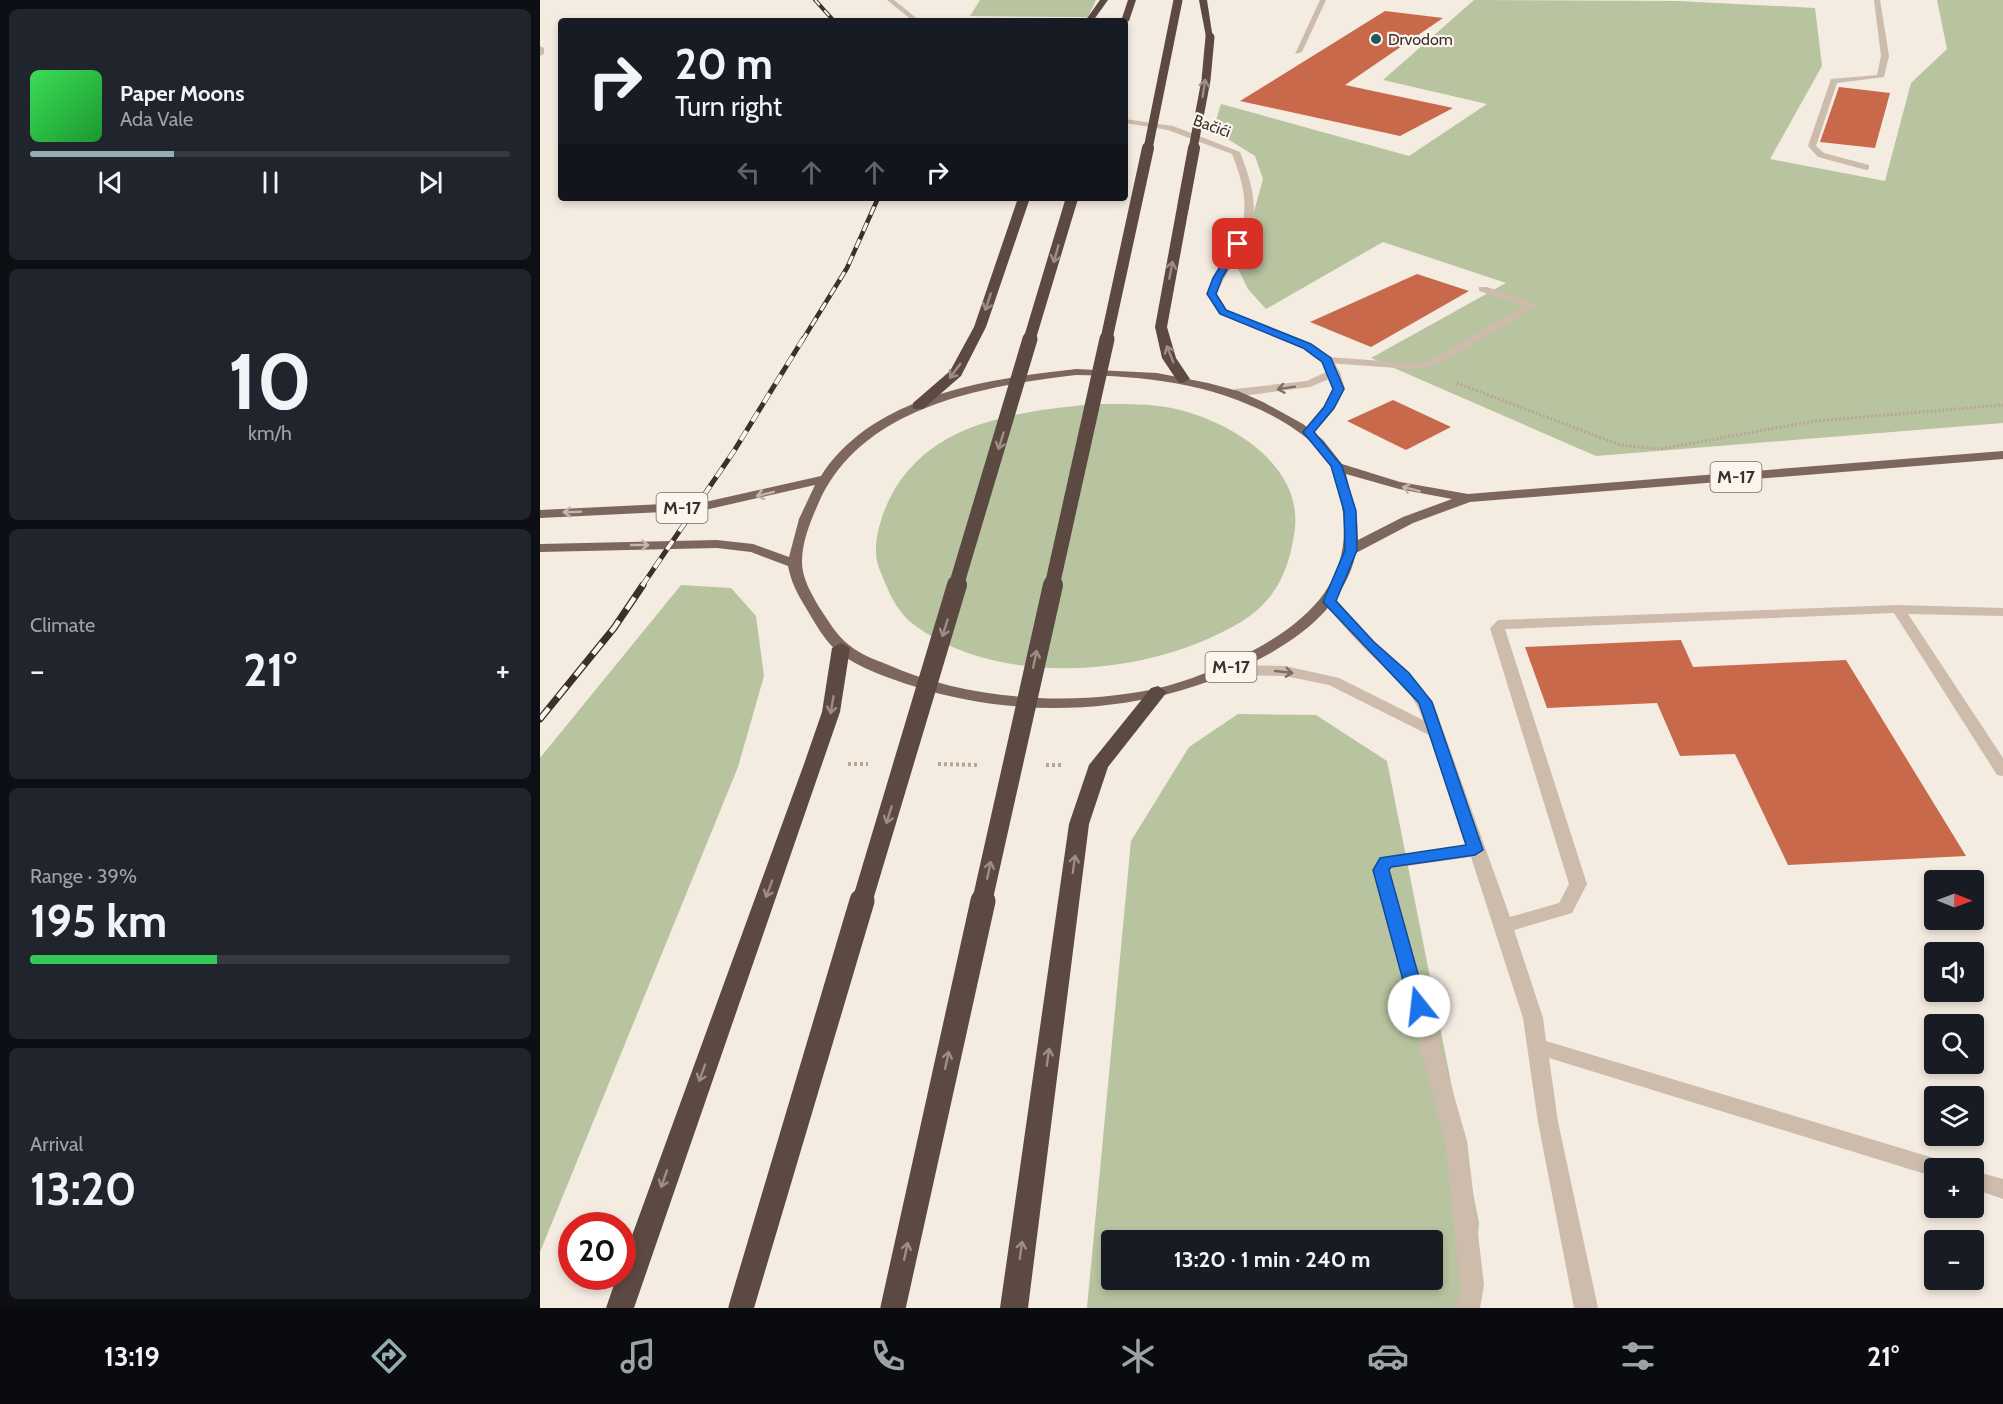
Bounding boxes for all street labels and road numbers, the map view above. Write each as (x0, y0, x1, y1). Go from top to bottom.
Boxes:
street label: Bačići (1191, 110, 1233, 142)
road number: M-17 (1710, 462, 1762, 492)
road number: M-17 (656, 493, 708, 523)
road number: M-17 (1206, 652, 1256, 682)

